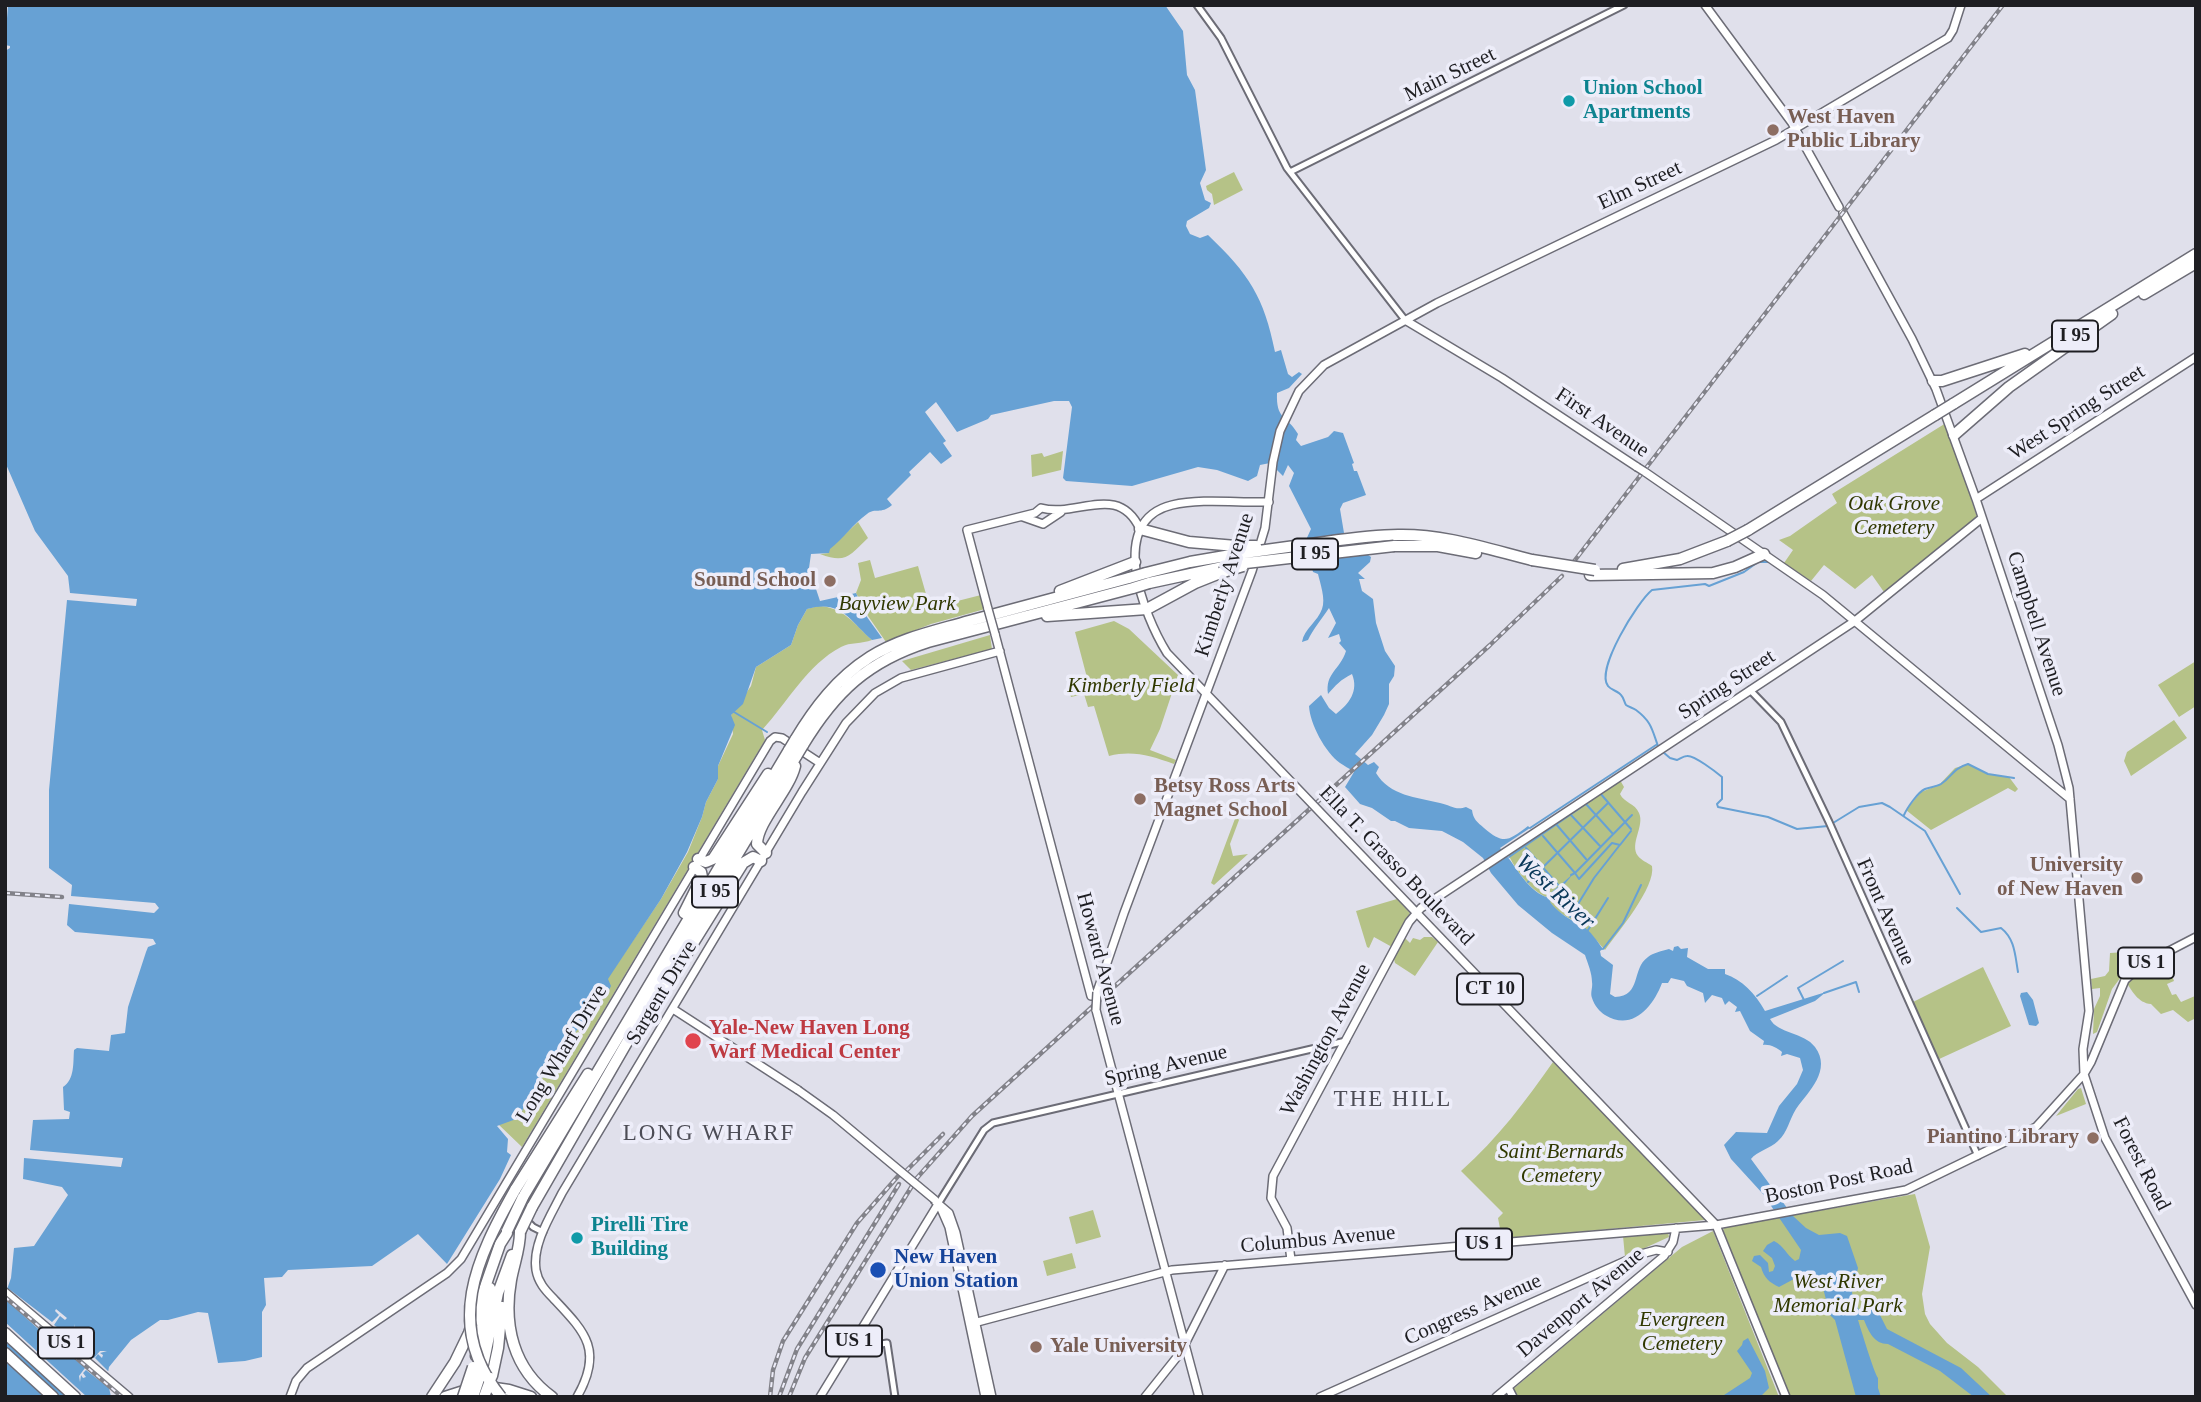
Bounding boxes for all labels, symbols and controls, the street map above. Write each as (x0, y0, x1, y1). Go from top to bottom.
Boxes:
street label: Main Street (1400, 42, 1500, 108)
place label: Union School Apartments (1583, 76, 1703, 126)
marker: Union School Apartments (1561, 93, 1577, 109)
place label: West Haven Public Library (1787, 105, 1921, 155)
marker: West Haven Public Library (1765, 122, 1781, 138)
street label: Elm Street (1594, 156, 1686, 216)
road number: I 95 (2052, 320, 2098, 352)
street label: West Spring Street (2004, 360, 2150, 466)
street label: First Avenue (1550, 382, 1654, 464)
park label: Oak Grove Cemetery (1848, 491, 1940, 541)
street label: Kimberly Avenue (1190, 510, 1260, 660)
road number: I 95 (1292, 538, 1338, 569)
street label: Campbell Avenue (2001, 548, 2071, 700)
place label: Sound School (694, 568, 816, 594)
marker: Sound School (822, 573, 838, 589)
park label: Bayview Park (838, 591, 956, 617)
street label: Spring Street (1674, 644, 1780, 726)
park label: Kimberly Field (1067, 673, 1195, 699)
place label: Betsy Ross Arts Magnet School (1154, 774, 1295, 824)
street label: Ella T. Grasso Boulevard (1313, 781, 1479, 951)
marker: Betsy Ross Arts Magnet School (1132, 791, 1148, 807)
water label: West River (1510, 848, 1600, 936)
place label: University of New Haven (1997, 853, 2123, 903)
street label: Front Avenue (1850, 855, 1920, 969)
marker: University of New Haven (2129, 870, 2145, 886)
road number: I 95 (692, 876, 738, 908)
street label: Howard Avenue (1070, 890, 1130, 1028)
street label: Sargent Drive (621, 936, 703, 1050)
road number: US 1 (2118, 948, 2174, 979)
street label: Washington Avenue (1275, 960, 1377, 1120)
road number: CT 10 (1457, 973, 1523, 1004)
street label: Long Wharf Drive (511, 981, 613, 1127)
place label: Yale-New Haven Long Warf Medical Center (709, 1016, 910, 1066)
marker: Yale-New Haven Long Warf Medical Center (683, 1031, 703, 1051)
street label: Spring Avenue (1102, 1040, 1230, 1092)
district label: THE HILL (1335, 1086, 1451, 1114)
street label: Forest Road (2107, 1113, 2175, 1215)
district label: LONG WHARF (624, 1120, 794, 1148)
place label: Piantino Library (1927, 1125, 2079, 1151)
marker: Piantino Library (2085, 1130, 2101, 1146)
park label: Saint Bernards Cemetery (1498, 1139, 1624, 1189)
street label: Boston Post Road (1763, 1154, 1915, 1210)
place label: Pirelli Tire Building (591, 1213, 688, 1263)
street label: Columbus Avenue (1240, 1221, 1396, 1259)
road number: US 1 (1456, 1228, 1512, 1260)
marker: Pirelli Tire Building (569, 1230, 585, 1246)
street label: Davenport Avenue (1513, 1243, 1649, 1363)
place label: New Haven Union Station (894, 1245, 1018, 1295)
marker: New Haven Union Station (868, 1260, 888, 1280)
street label: Congress Avenue (1401, 1269, 1545, 1351)
park label: West River Memorial Park (1774, 1269, 1902, 1319)
park label: Evergreen Cemetery (1639, 1307, 1725, 1357)
road number: US 1 (826, 1326, 882, 1357)
road number: US 1 (38, 1328, 94, 1358)
place label: Yale University (1050, 1334, 1187, 1360)
marker: Yale University (1028, 1339, 1044, 1355)

